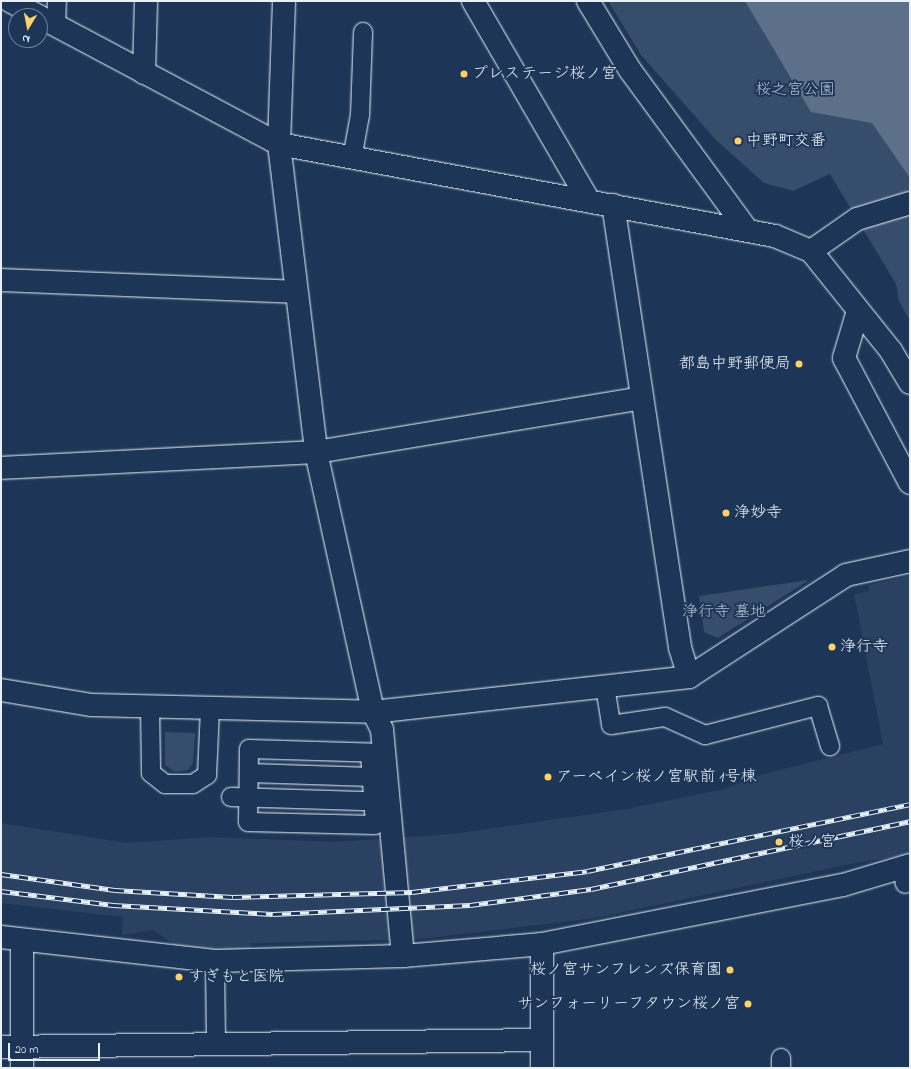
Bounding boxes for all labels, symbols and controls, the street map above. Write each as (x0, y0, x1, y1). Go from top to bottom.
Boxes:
north arrow (8, 8, 48, 48)
text: N (21, 30, 31, 47)
place label: プレステージ桜ノ宮 (472, 64, 616, 84)
marker: プレステージ桜ノ宮 (459, 69, 469, 79)
park label: 桜之宮公園 (755, 80, 835, 100)
place label: 中野町交番 (746, 131, 826, 151)
marker: 中野町交番 (733, 136, 743, 146)
place label: 都島中野郵便局 (679, 354, 791, 374)
marker: 都島中野郵便局 (794, 359, 804, 369)
place label: 浄妙寺 (734, 503, 782, 523)
marker: 浄妙寺 (721, 508, 731, 518)
park label: 浄行寺 墓地 (682, 602, 766, 622)
place label: 浄行寺 (840, 637, 888, 657)
marker: 浄行寺 (827, 642, 837, 652)
place label: アーベイン桜ノ宮駅前 1号棟 (556, 767, 756, 787)
marker: アーベイン桜ノ宮駅前 1号棟 (543, 772, 553, 782)
place label: 桜ノ宮 (788, 832, 836, 852)
marker: 桜ノ宮 (773, 836, 785, 848)
place label: 桜ノ宮サンフレンズ保育園 (530, 960, 722, 980)
marker: 桜ノ宮サンフレンズ保育園 (725, 965, 735, 975)
place label: すぎもと医院 (188, 967, 284, 987)
marker: すぎもと医院 (173, 971, 185, 983)
place label: サンフォーリーフタウン桜ノ宮 (516, 994, 740, 1014)
marker: サンフォーリーフタウン桜ノ宮 (743, 999, 753, 1009)
scale bar (10, 1035, 102, 1061)
text: 20 m (15, 1041, 38, 1059)

